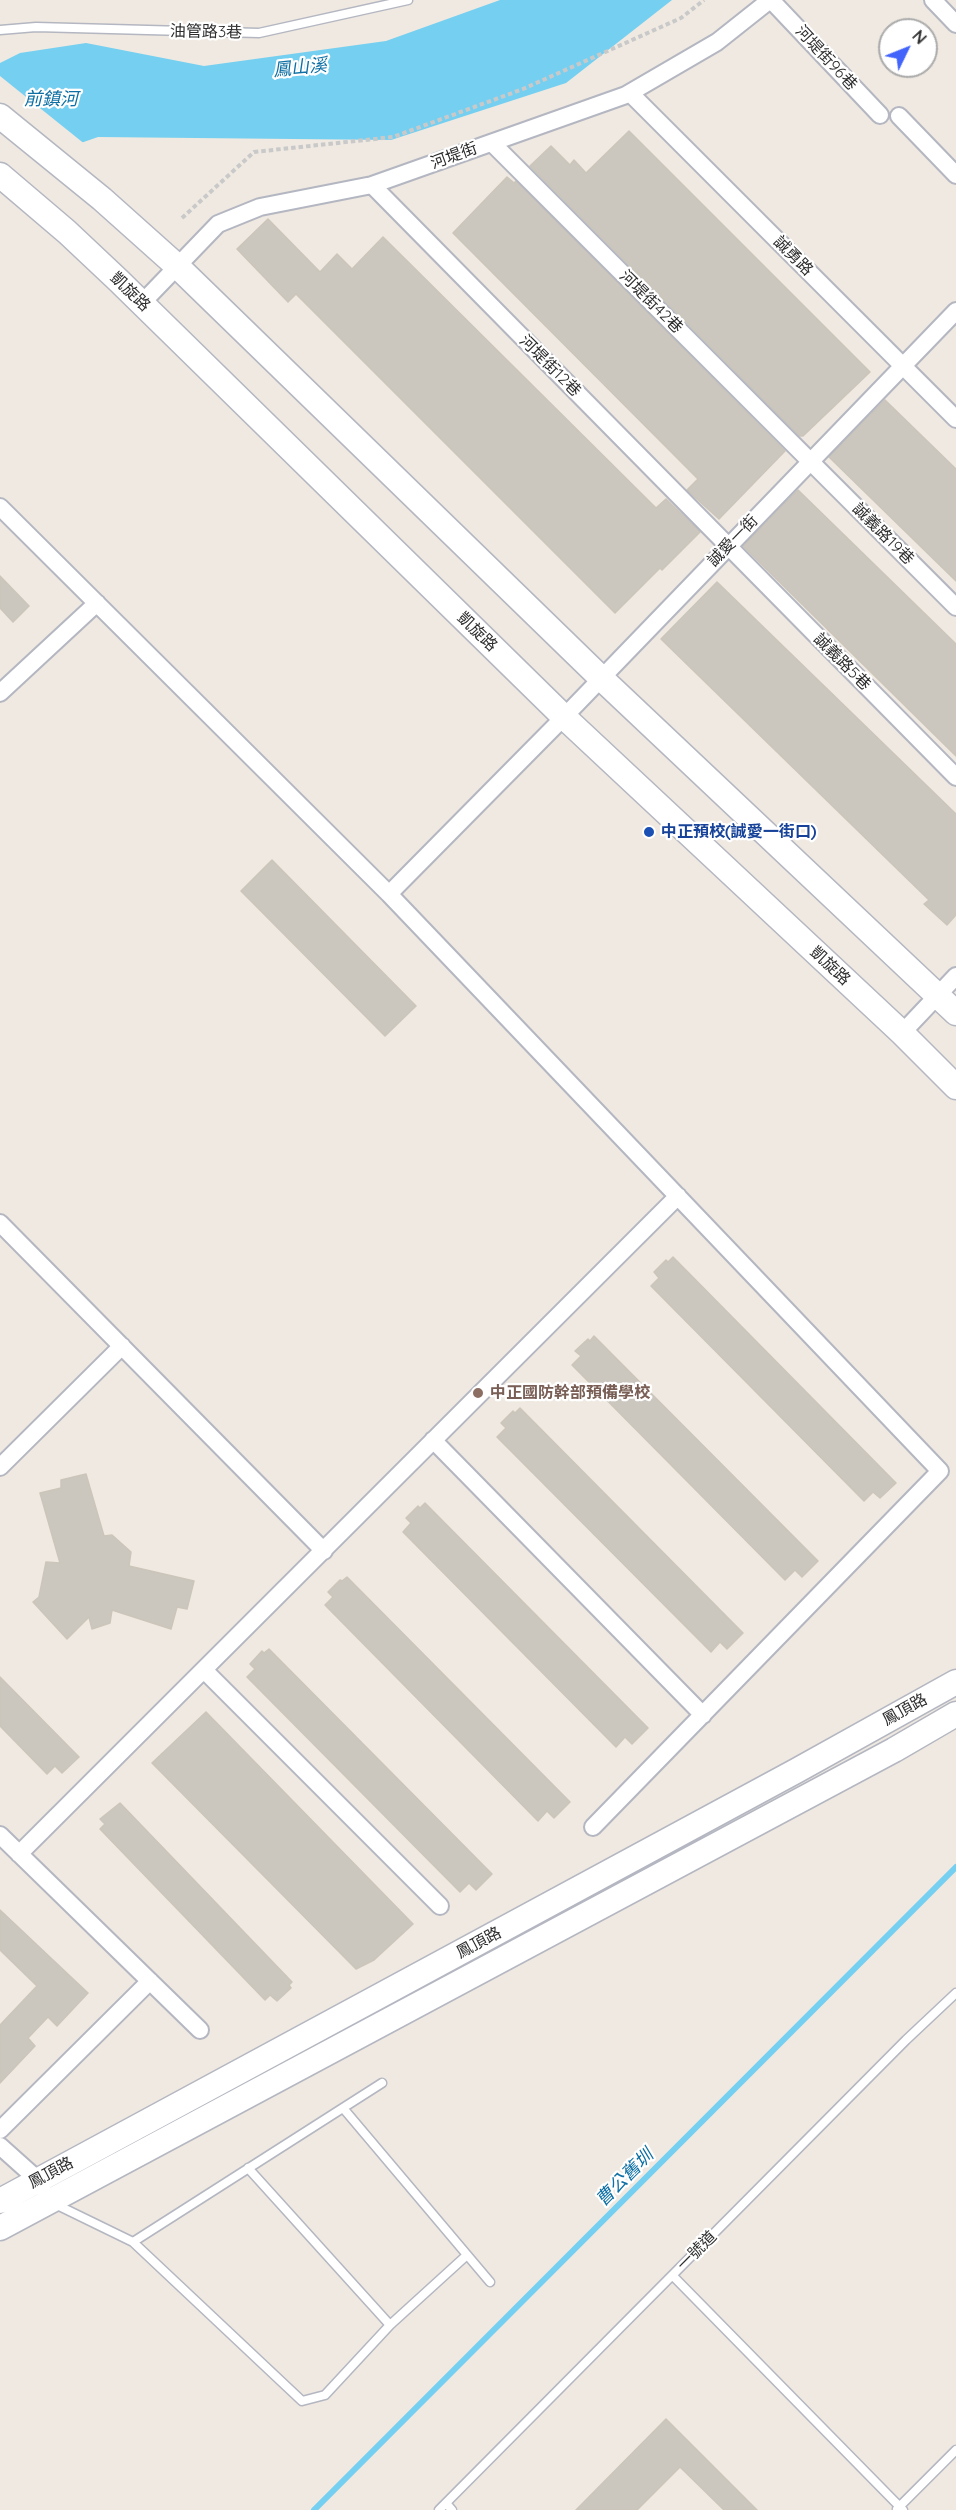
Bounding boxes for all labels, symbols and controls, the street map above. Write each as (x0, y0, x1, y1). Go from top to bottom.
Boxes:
north arrow (878, 18, 938, 78)
street label: 油管路3巷 (170, 22, 242, 42)
street label: 河堤街96巷 (791, 22, 861, 94)
text: N (908, 26, 931, 48)
water label: 鳳山溪 (272, 54, 328, 82)
water label: 前鎮河 (24, 89, 78, 111)
street label: 河堤街 (428, 139, 480, 173)
street label: 誠勇路 (769, 232, 817, 280)
street label: 河堤街42巷 (615, 266, 687, 338)
street label: 凱旋路 (106, 268, 154, 316)
street label: 河堤街12巷 (515, 331, 585, 401)
street label: 誠義路19巷 (848, 499, 918, 569)
street label: 誠愛一街 (704, 511, 762, 571)
street label: 凱旋路 (453, 608, 501, 656)
street label: 誠義路5巷 (810, 630, 874, 694)
place label: 中正預校(誠愛一街口) (661, 822, 816, 842)
marker: 中正預校(誠愛一街口) (642, 825, 656, 839)
street label: 凱旋路 (806, 943, 854, 989)
place label: 中正國防幹部預備學校 (490, 1383, 650, 1403)
marker: 中正國防幹部預備學校 (471, 1386, 485, 1400)
street label: 鳳頂路 (879, 1690, 931, 1730)
street label: 鳳頂路 (453, 1923, 505, 1963)
water label: 曹公舊圳 (592, 2145, 658, 2211)
street label: 鳳頂路 (25, 2153, 77, 2193)
street label: 一號道 (673, 2227, 721, 2275)

